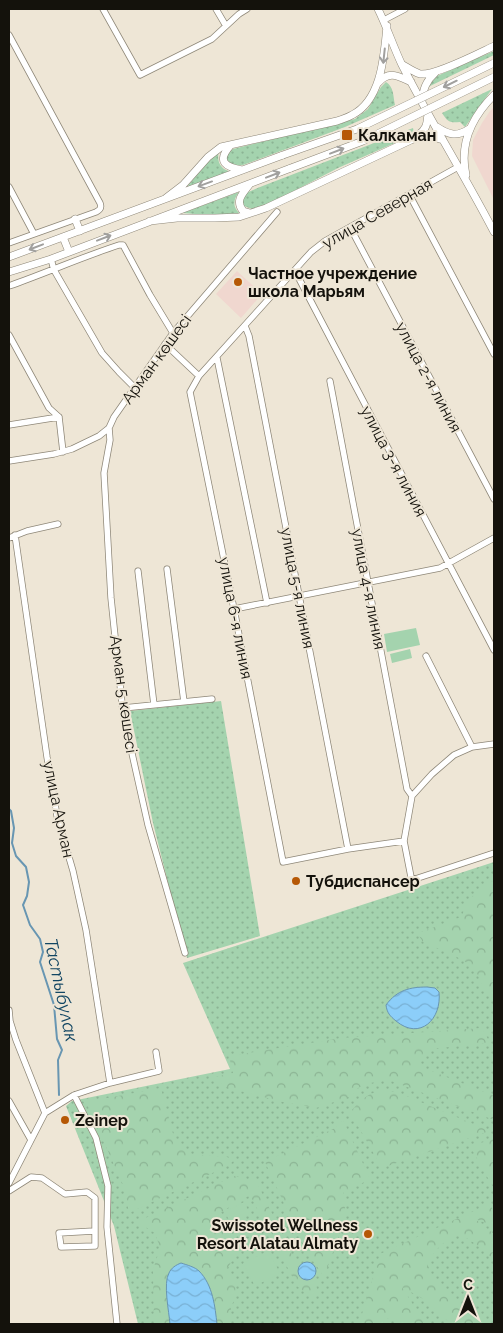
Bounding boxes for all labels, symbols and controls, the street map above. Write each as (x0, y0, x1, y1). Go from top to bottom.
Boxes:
one-way arrow (379, 48, 389, 64)
one-way arrow (443, 80, 458, 90)
place label: Калкаман (358, 126, 436, 145)
marker: Калкаман (340, 128, 354, 142)
one-way arrow (328, 146, 344, 155)
one-way arrow (265, 170, 280, 179)
street label: улица Северная (319, 174, 436, 253)
one-way arrow (198, 180, 213, 189)
one-way arrow (96, 233, 111, 243)
one-way arrow (29, 243, 44, 252)
place label: Частное учреждение школа Марьям (248, 264, 417, 301)
marker: Частное учреждение школа Марьям (232, 276, 244, 288)
street label: Арман көшесі (118, 311, 195, 408)
street label: улица 2-я линия (391, 319, 466, 436)
street label: улица 3-я линия (356, 403, 431, 520)
street label: улица 5-я линия (276, 526, 319, 650)
street label: улица 4-я линия (347, 527, 390, 651)
street label: улица 6-я линия (214, 555, 257, 681)
street label: Арман 5 көшесі (106, 634, 141, 754)
street label: улица Арман (39, 759, 78, 859)
place label: Тубдиспансер (306, 872, 420, 891)
marker: Тубдиспансер (290, 875, 302, 887)
water label: Тастыбулак (40, 936, 83, 1044)
place label: Zeinep (75, 1111, 128, 1130)
marker: Zeinep (59, 1114, 71, 1126)
place label: Swissotel Wellness Resort Alatau Almaty (197, 1216, 358, 1253)
marker: Swissotel Wellness Resort Alatau Almaty (362, 1228, 374, 1240)
north arrow (443, 1273, 493, 1323)
text: С (463, 1277, 473, 1293)

